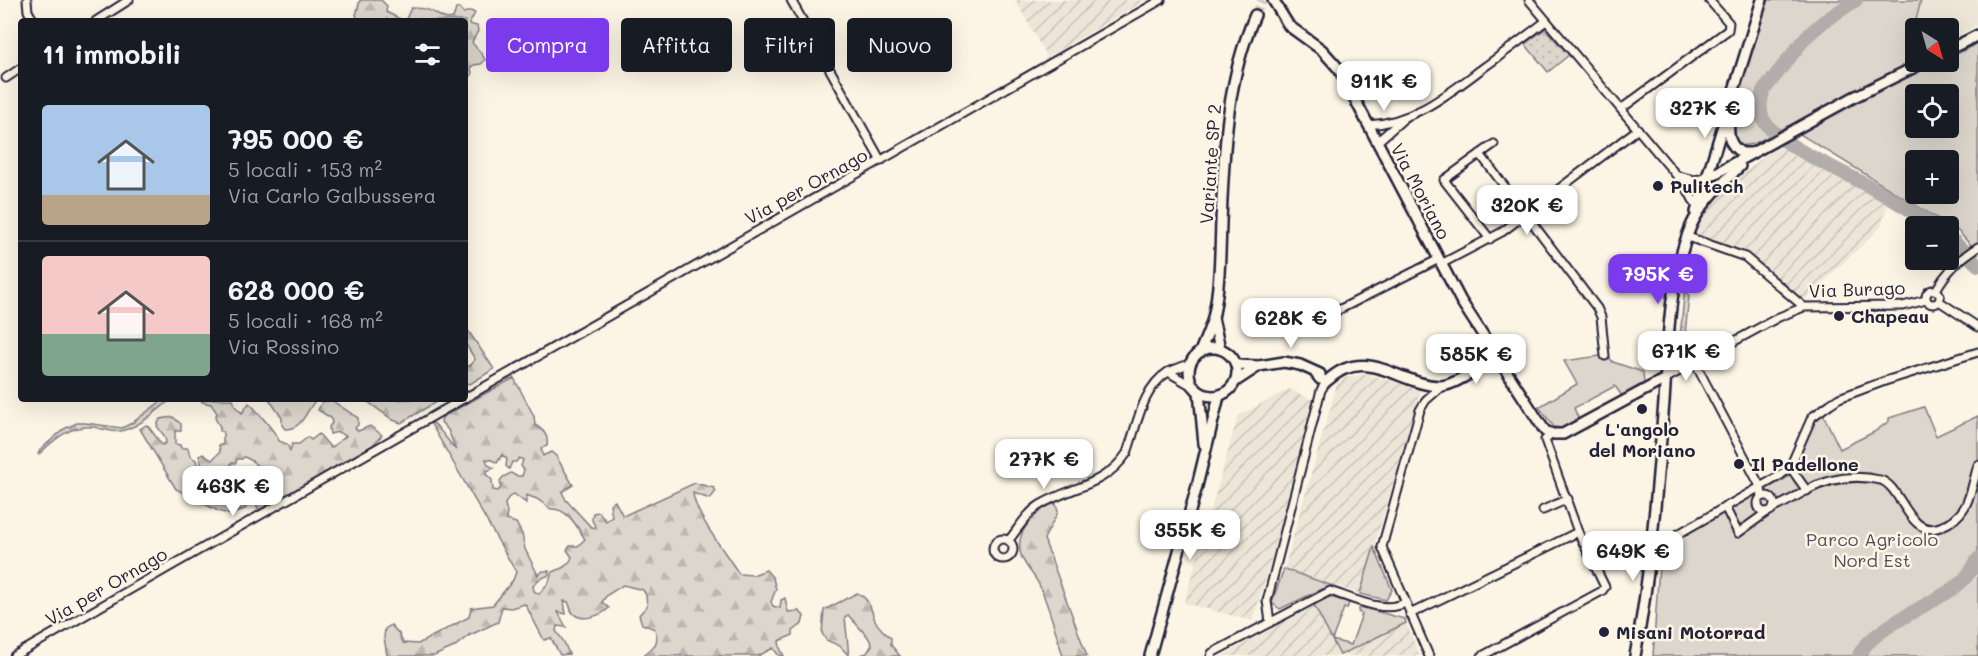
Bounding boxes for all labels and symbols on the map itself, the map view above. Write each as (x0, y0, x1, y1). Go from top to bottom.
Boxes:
north arrow (1905, 18, 1959, 72)
pin: 911K € (1335, 61, 1433, 112)
pin: 327K € (1656, 88, 1754, 139)
street label: Variante SP 2 (1194, 103, 1226, 225)
street label: Via Moriano (1386, 139, 1457, 243)
street label: Via per Ornago (740, 142, 872, 230)
place label: Pulitech (1670, 174, 1744, 198)
marker: Pulitech (1651, 179, 1665, 193)
pin: 320K € (1478, 185, 1576, 236)
pin: 795K € (1609, 254, 1707, 305)
street label: Via Burago (1808, 275, 1906, 303)
pin: 628K € (1242, 298, 1340, 349)
place label: Chapeau (1851, 304, 1929, 328)
marker: Chapeau (1832, 309, 1846, 323)
pin: 671K € (1637, 331, 1735, 382)
pin: 585K € (1427, 334, 1525, 385)
marker: L'angolo del Moriano (1635, 402, 1649, 416)
place label: L'angolo del Moriano (1589, 417, 1695, 462)
pin: 277K € (995, 439, 1093, 490)
place label: Il Padellone (1751, 452, 1859, 476)
marker: Il Padellone (1732, 457, 1746, 471)
pin: 463K € (184, 466, 282, 517)
pin: 355K € (1141, 510, 1239, 561)
park label: Parco Agricolo Nord Est (1806, 527, 1938, 572)
pin: 649K € (1584, 531, 1682, 582)
street label: Via per Ornago (41, 541, 171, 631)
place label: Misani Motorrad (1616, 620, 1765, 644)
marker: Misani Motorrad (1597, 625, 1611, 639)

